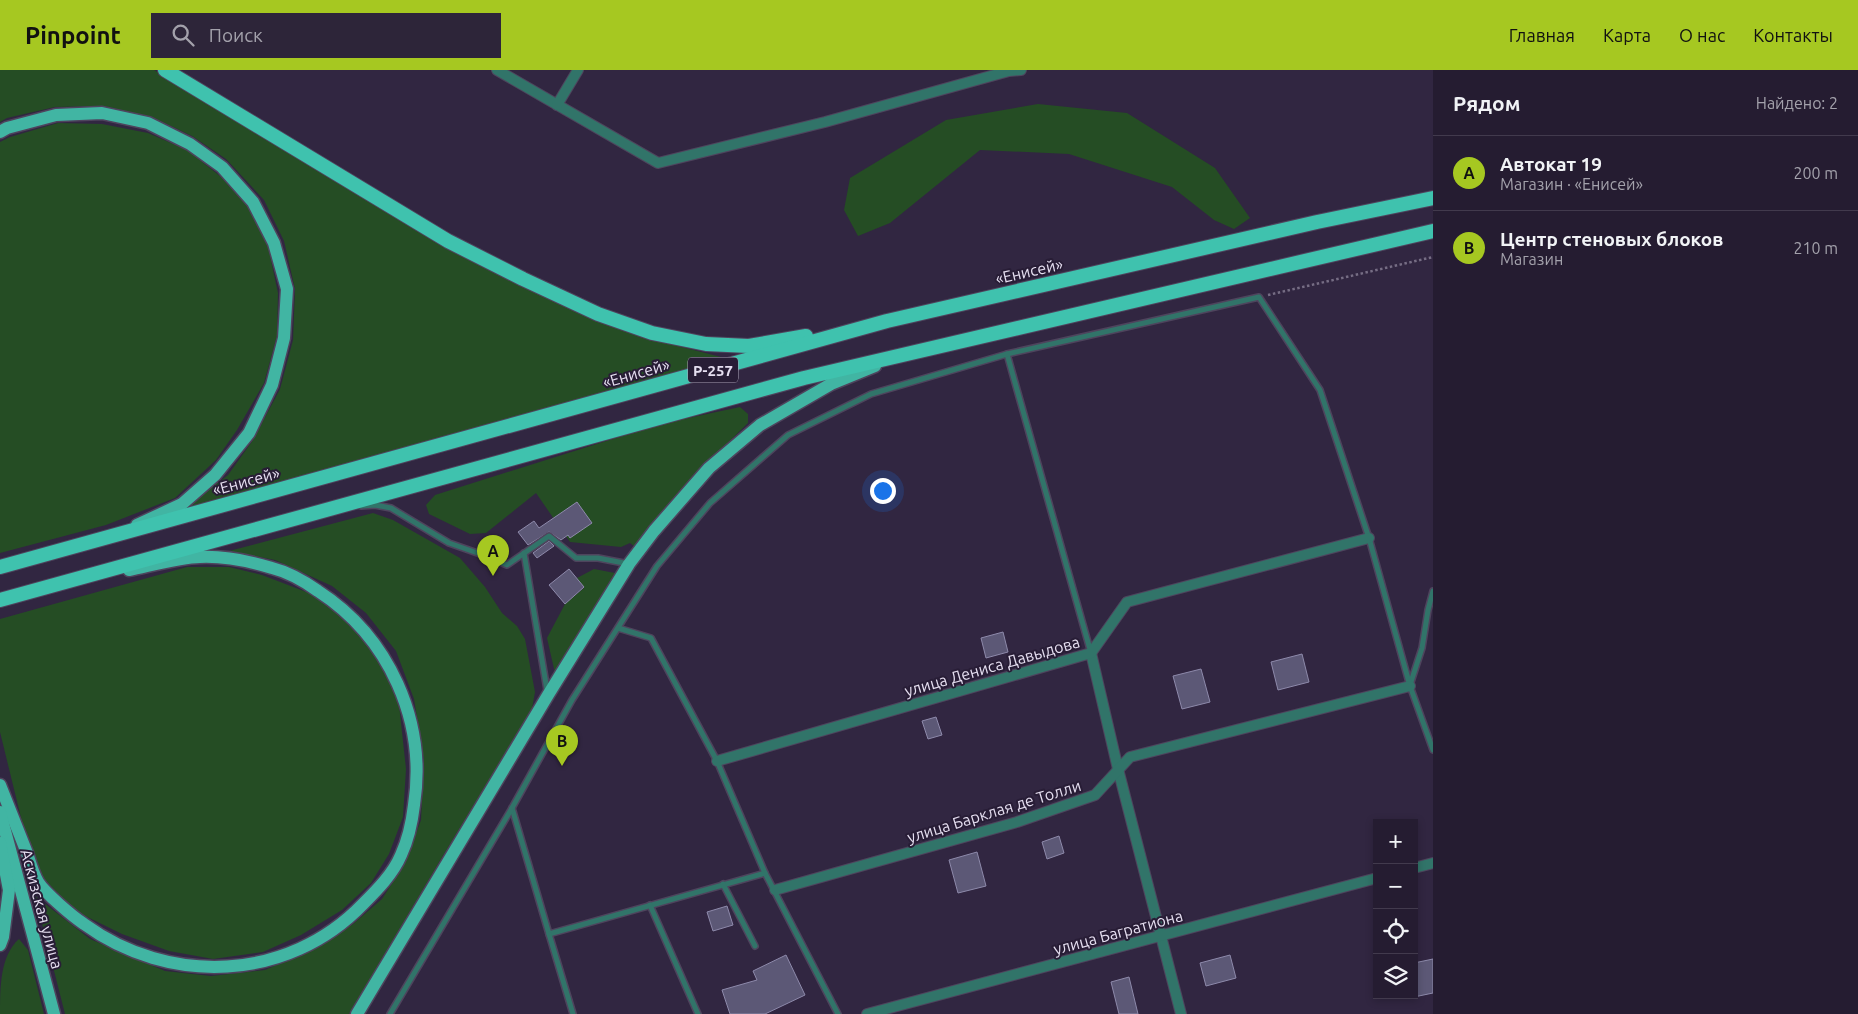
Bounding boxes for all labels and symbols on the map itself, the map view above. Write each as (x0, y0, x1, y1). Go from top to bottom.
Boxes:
street label: «Енисей» (994, 255, 1064, 287)
street label: «Енисей» (601, 355, 671, 391)
road number: Р-257 (688, 358, 738, 382)
street label: «Енисей» (211, 463, 281, 499)
your location (870, 478, 896, 504)
pin: A (477, 535, 509, 576)
street label: улица Дениса Давыдова (902, 632, 1082, 700)
pin: B (546, 725, 578, 766)
street label: улица Барклая де Толли (905, 776, 1083, 846)
street label: Аскизская улица (17, 847, 67, 971)
street label: улица Багратиона (1051, 906, 1185, 958)

